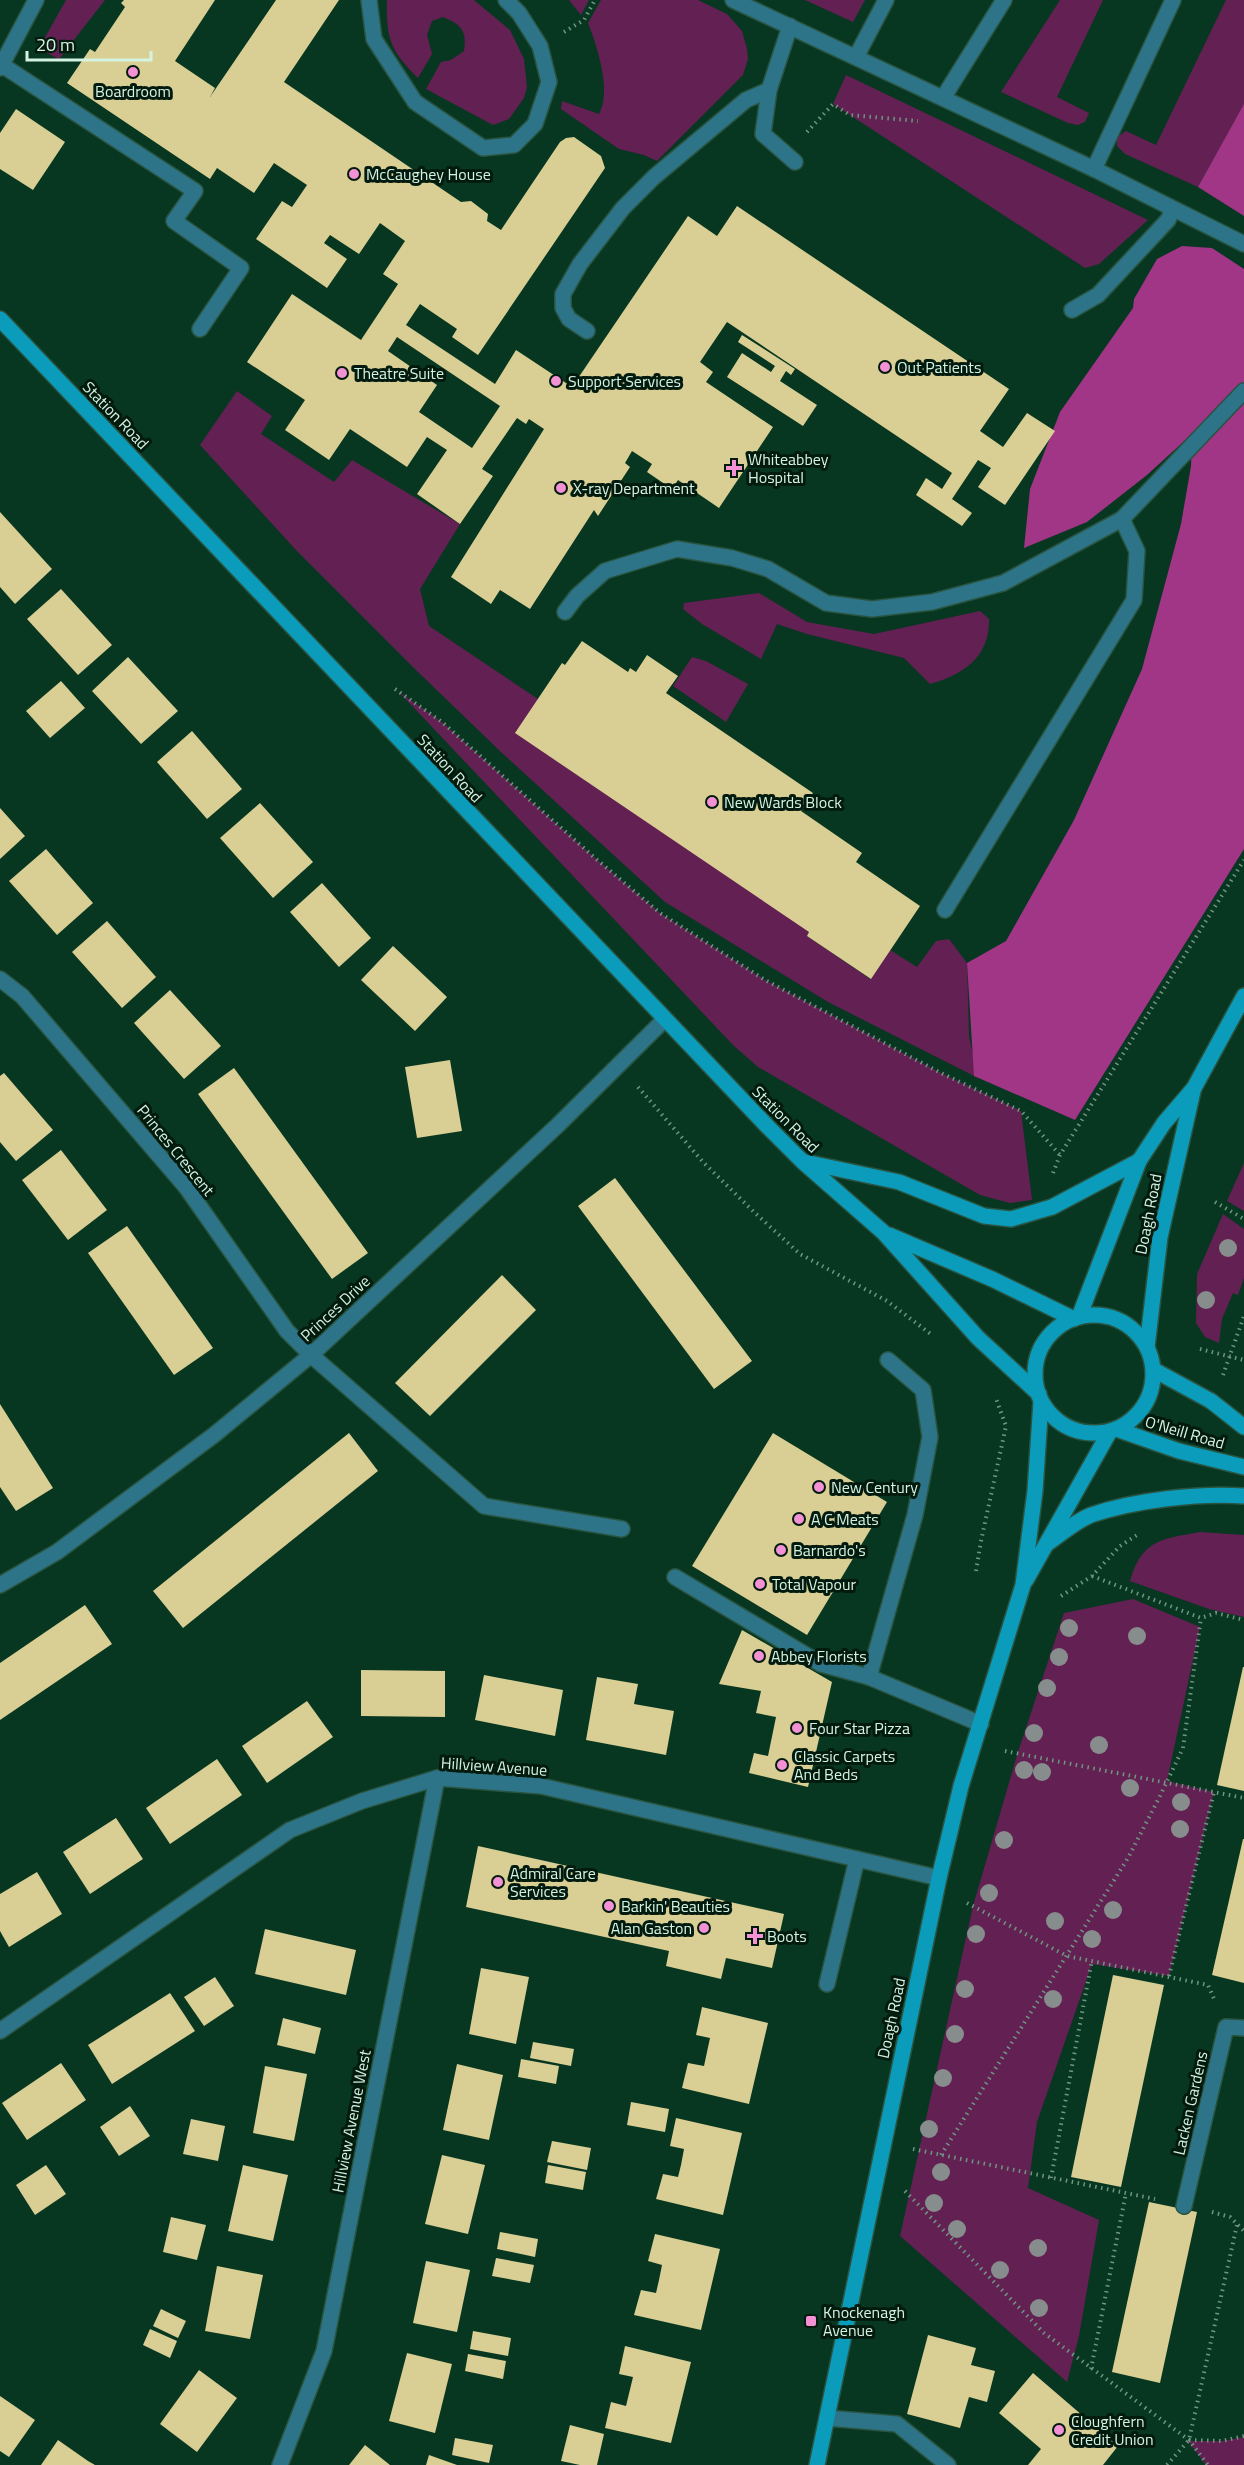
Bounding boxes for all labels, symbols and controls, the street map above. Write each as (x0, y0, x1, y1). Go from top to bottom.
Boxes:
scale bar (27, 24, 152, 62)
text: 20 m (36, 31, 75, 58)
marker: Boardroom (126, 65, 140, 79)
place label: Boardroom (95, 79, 171, 103)
place label: McCaughey House (366, 162, 491, 186)
marker: McCaughey House (347, 167, 361, 181)
place label: Out Patients (897, 355, 981, 379)
marker: Out Patients (878, 360, 892, 374)
place label: Theatre Suite (354, 361, 444, 385)
marker: Theatre Suite (335, 366, 349, 380)
place label: Support Services (568, 369, 681, 393)
marker: Support Services (549, 374, 563, 388)
street label: Station Road (77, 376, 155, 454)
place label: Whiteabbey Hospital (748, 447, 829, 489)
marker: Whiteabbey Hospital (725, 459, 743, 477)
place label: X-ray Department (573, 476, 695, 500)
marker: X-ray Department (554, 481, 568, 495)
street label: Station Road (412, 728, 488, 808)
place label: New Wards Block (724, 790, 842, 814)
marker: New Wards Block (705, 795, 719, 809)
street label: Station Road (747, 1080, 825, 1158)
street label: Princes Crescent (132, 1099, 221, 1201)
street label: Doagh Road (1128, 1172, 1168, 1256)
street label: Princes Drive (295, 1269, 375, 1347)
street label: O'Neill Road (1142, 1409, 1228, 1455)
place label: New Century (831, 1475, 918, 1499)
marker: New Century (812, 1480, 826, 1494)
place label: A C Meats (811, 1507, 879, 1531)
marker: A C Meats (792, 1512, 806, 1526)
place label: Barnardo's (793, 1538, 866, 1562)
marker: Barnardo's (774, 1543, 788, 1557)
place label: Total Vapour (772, 1572, 856, 1596)
marker: Total Vapour (753, 1577, 767, 1591)
place label: Abbey Florists (771, 1644, 867, 1668)
marker: Abbey Florists (752, 1649, 766, 1663)
place label: Four Star Pizza (809, 1716, 910, 1740)
marker: Four Star Pizza (790, 1721, 804, 1735)
place label: Classic Carpets And Beds (794, 1744, 895, 1786)
street label: Hillview Avenue (440, 1750, 548, 1782)
marker: Classic Carpets And Beds (775, 1758, 789, 1772)
place label: Admiral Care Services (510, 1861, 596, 1903)
marker: Admiral Care Services (491, 1875, 505, 1889)
place label: Barkin' Beauties (621, 1894, 730, 1918)
marker: Barkin' Beauties (602, 1899, 616, 1913)
place label: Alan Gaston (611, 1916, 692, 1940)
marker: Alan Gaston (697, 1921, 711, 1935)
place label: Boots (767, 1924, 807, 1948)
marker: Boots (748, 1929, 762, 1943)
street label: Doagh Road (871, 1976, 911, 2060)
street label: Hillview Avenue West (325, 2047, 377, 2195)
street label: Lacken Gardens (1166, 2049, 1214, 2157)
place label: Knockenagh Avenue (823, 2300, 905, 2342)
marker: Knockenagh Avenue (804, 2314, 818, 2328)
place label: Cloughfern Credit Union (1071, 2409, 1154, 2451)
marker: Cloughfern Credit Union (1052, 2423, 1066, 2437)

